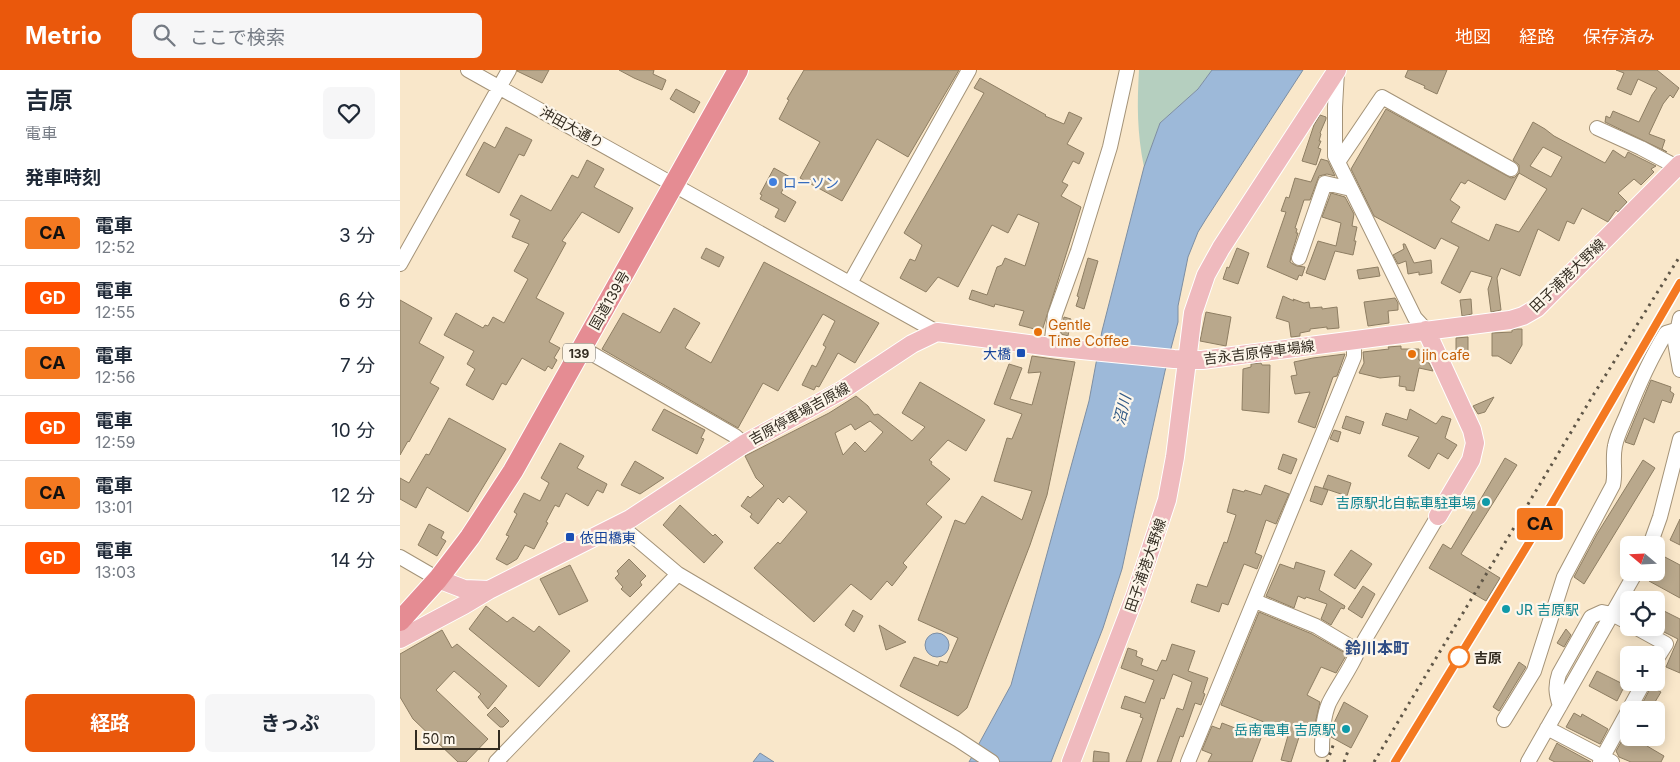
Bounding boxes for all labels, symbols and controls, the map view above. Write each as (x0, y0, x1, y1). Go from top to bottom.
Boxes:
search box (132, 13, 482, 58)
text: Metrio (25, 21, 102, 50)
icon: search (150, 21, 178, 49)
text: ここで検索 (190, 26, 285, 49)
text: 地図 (1455, 26, 1491, 47)
text: 経路 (1519, 26, 1555, 47)
text: 保存済み (1583, 26, 1655, 47)
text: 吉原 (25, 86, 73, 115)
button: heart (323, 87, 375, 139)
street label: 沖田大通り (537, 103, 607, 151)
text: 電車 (25, 123, 57, 143)
text: 発車時刻 (25, 166, 101, 189)
place label: ローソン (783, 174, 839, 191)
marker: ローソン (767, 176, 779, 188)
text: 電車 (95, 214, 133, 237)
text: CA (39, 222, 66, 243)
text: 3 分 (339, 224, 375, 247)
street label: 田子浦港大野線 (1526, 235, 1608, 315)
text: 12:52 (95, 237, 135, 257)
street label: 国道139号 (585, 268, 633, 332)
text: 電車 (95, 279, 133, 302)
text: GD (39, 287, 66, 308)
text: 6 分 (339, 289, 375, 312)
text: 12:55 (95, 302, 135, 322)
place label: Gentle Time Coffee (1048, 316, 1129, 349)
marker: Gentle Time Coffee (1032, 326, 1044, 338)
street label: 吉永吉原停車場線 (1202, 337, 1316, 367)
text: 電車 (95, 344, 133, 367)
road number: 139 (563, 344, 595, 362)
place label: 大橋 (983, 345, 1011, 362)
place label: jin cafe (1421, 346, 1470, 363)
marker: 大橋 (1015, 347, 1027, 359)
marker: jin cafe (1406, 348, 1418, 360)
text: CA (39, 352, 66, 373)
text: 7 分 (340, 354, 375, 377)
text: 12:56 (95, 367, 136, 387)
street label: 吉原停車場吉原線 (746, 378, 852, 448)
water label: 沼川 (1109, 391, 1135, 427)
text: 電車 (95, 409, 133, 432)
text: GD (39, 417, 66, 438)
text: 10 分 (331, 419, 375, 442)
text: 12:59 (95, 432, 136, 452)
text: 電車 (95, 474, 133, 497)
text: CA (39, 482, 66, 503)
text: 12 分 (331, 484, 375, 507)
place label: 吉原駅北自転車駐車場 (1336, 494, 1476, 511)
marker: 吉原駅北自転車駐車場 (1480, 496, 1492, 508)
text: 13:01 (95, 497, 133, 517)
line badge: CA (1518, 508, 1562, 540)
text: CA (1527, 513, 1553, 534)
street label: 田子浦港大野線 (1121, 516, 1169, 614)
place label: 依田橋東 (579, 529, 636, 546)
marker: 依田橋東 (564, 531, 576, 543)
north arrow (1620, 536, 1665, 581)
map controls (1620, 536, 1665, 746)
text: 電車 (95, 539, 133, 562)
text: GD (39, 547, 66, 568)
text: 14 分 (331, 549, 375, 572)
text: 13:03 (95, 562, 136, 582)
button: locate (1620, 591, 1665, 636)
place label: JR 吉原駅 (1516, 601, 1579, 618)
marker: JR 吉原駅 (1500, 603, 1512, 615)
district label: 鈴川本町 (1345, 638, 1409, 658)
marker: 吉原 (1448, 646, 1470, 668)
button: + (1620, 646, 1665, 691)
place label: 吉原 (1474, 649, 1502, 666)
button: 経路 (25, 694, 195, 752)
button: きっぷ (205, 694, 375, 752)
button: − (1620, 701, 1665, 746)
place label: 岳南電車 吉原駅 (1234, 721, 1336, 738)
marker: 岳南電車 吉原駅 (1340, 723, 1352, 735)
scale bar (415, 727, 500, 750)
text: 50 m (422, 730, 456, 747)

